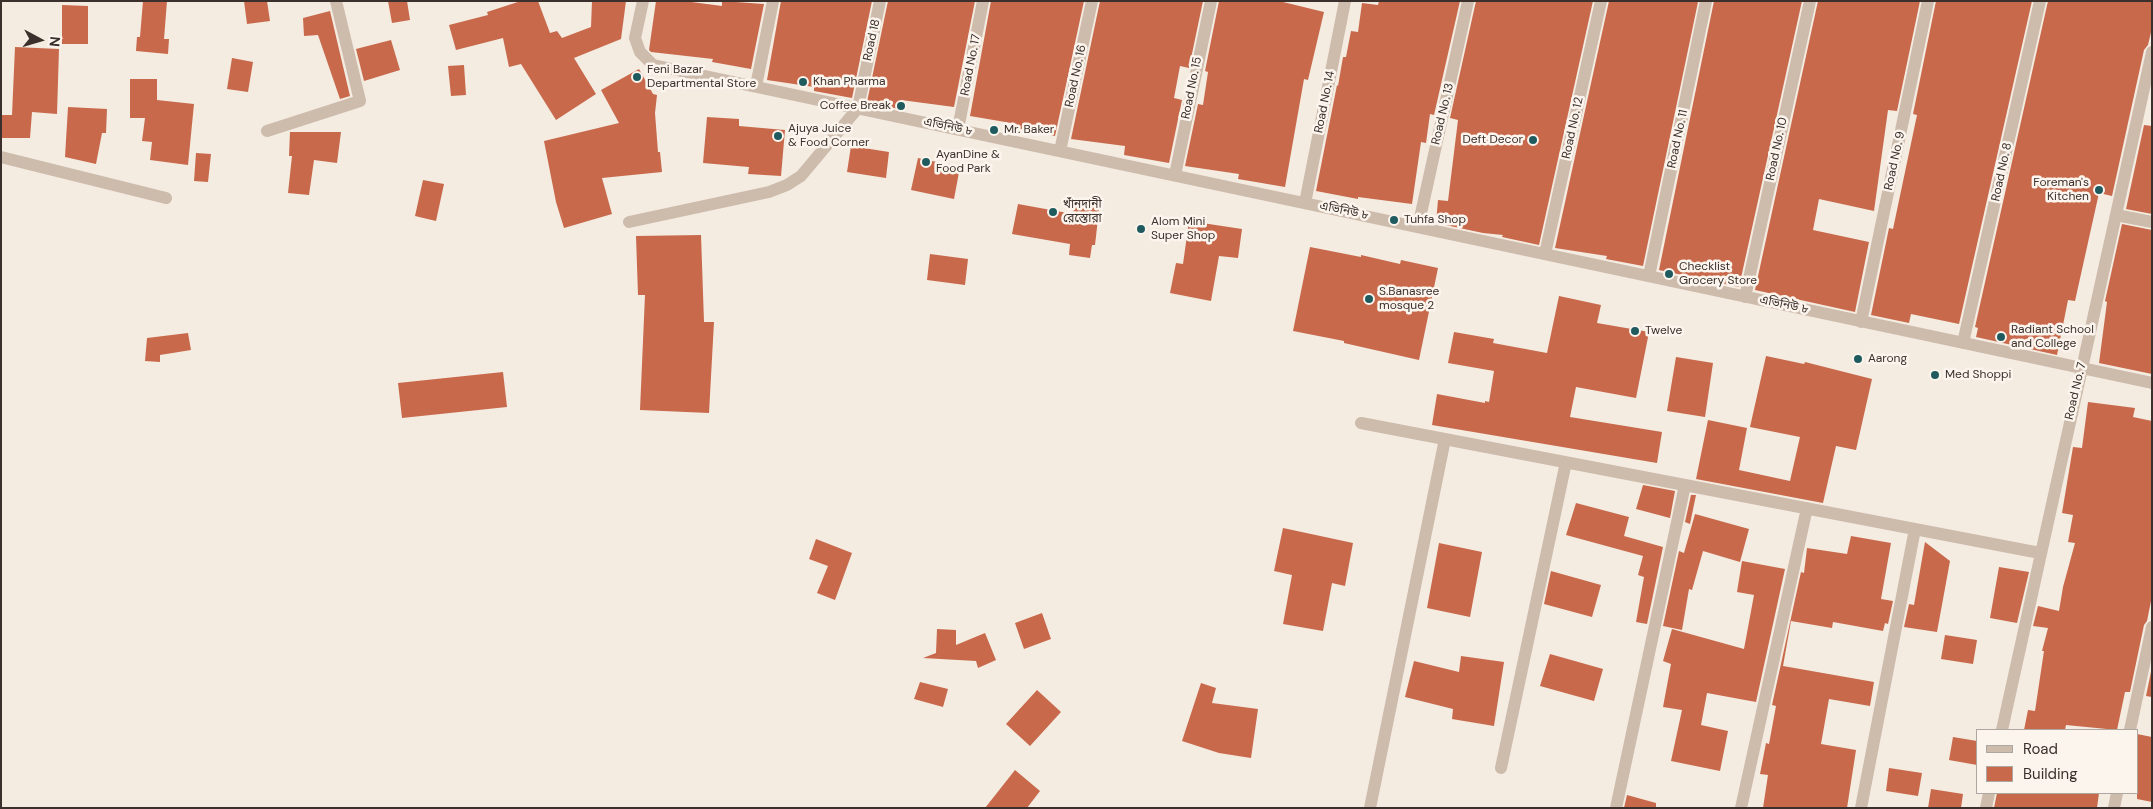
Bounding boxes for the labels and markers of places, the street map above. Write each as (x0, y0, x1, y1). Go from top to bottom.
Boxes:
place label: Feni Bazar Departmental Store (647, 63, 756, 91)
marker: Feni Bazar Departmental Store (631, 71, 643, 83)
place label: Khan Pharma (813, 75, 886, 89)
marker: Khan Pharma (797, 76, 809, 88)
place label: Coffee Break (820, 99, 891, 113)
marker: Coffee Break (895, 100, 907, 112)
place label: Ajuya Juice & Food Corner (788, 122, 869, 150)
place label: Mr. Baker (1004, 123, 1054, 137)
marker: Mr. Baker (988, 124, 1000, 136)
marker: Ajuya Juice & Food Corner (772, 130, 784, 142)
place label: Deft Decor (1462, 133, 1523, 147)
marker: Deft Decor (1527, 134, 1539, 146)
place label: AyanDine & Food Park (936, 148, 1000, 176)
marker: AyanDine & Food Park (920, 156, 932, 168)
place label: Foreman's Kitchen (2033, 176, 2089, 204)
marker: Foreman's Kitchen (2093, 184, 2105, 196)
place label: খাঁনদানী রেস্তোরা (1063, 198, 1102, 226)
marker: খাঁনদানী রেস্তোরা (1047, 206, 1059, 218)
place label: Tuhfa Shop (1404, 213, 1466, 227)
marker: Tuhfa Shop (1388, 214, 1400, 226)
place label: Alom Mini Super Shop (1151, 215, 1215, 243)
marker: Alom Mini Super Shop (1135, 223, 1147, 235)
place label: Checklist Grocery Store (1679, 260, 1757, 288)
marker: Checklist Grocery Store (1663, 268, 1675, 280)
place label: S.Banasree mosque 2 (1379, 285, 1439, 313)
marker: S.Banasree mosque 2 (1363, 293, 1375, 305)
place label: Radiant School and College (2011, 323, 2094, 351)
place label: Twelve (1645, 324, 1682, 338)
marker: Twelve (1629, 325, 1641, 337)
marker: Radiant School and College (1995, 331, 2007, 343)
place label: Aarong (1868, 352, 1907, 366)
marker: Aarong (1852, 353, 1864, 365)
place label: Med Shoppi (1945, 368, 2012, 382)
marker: Med Shoppi (1929, 369, 1941, 381)

